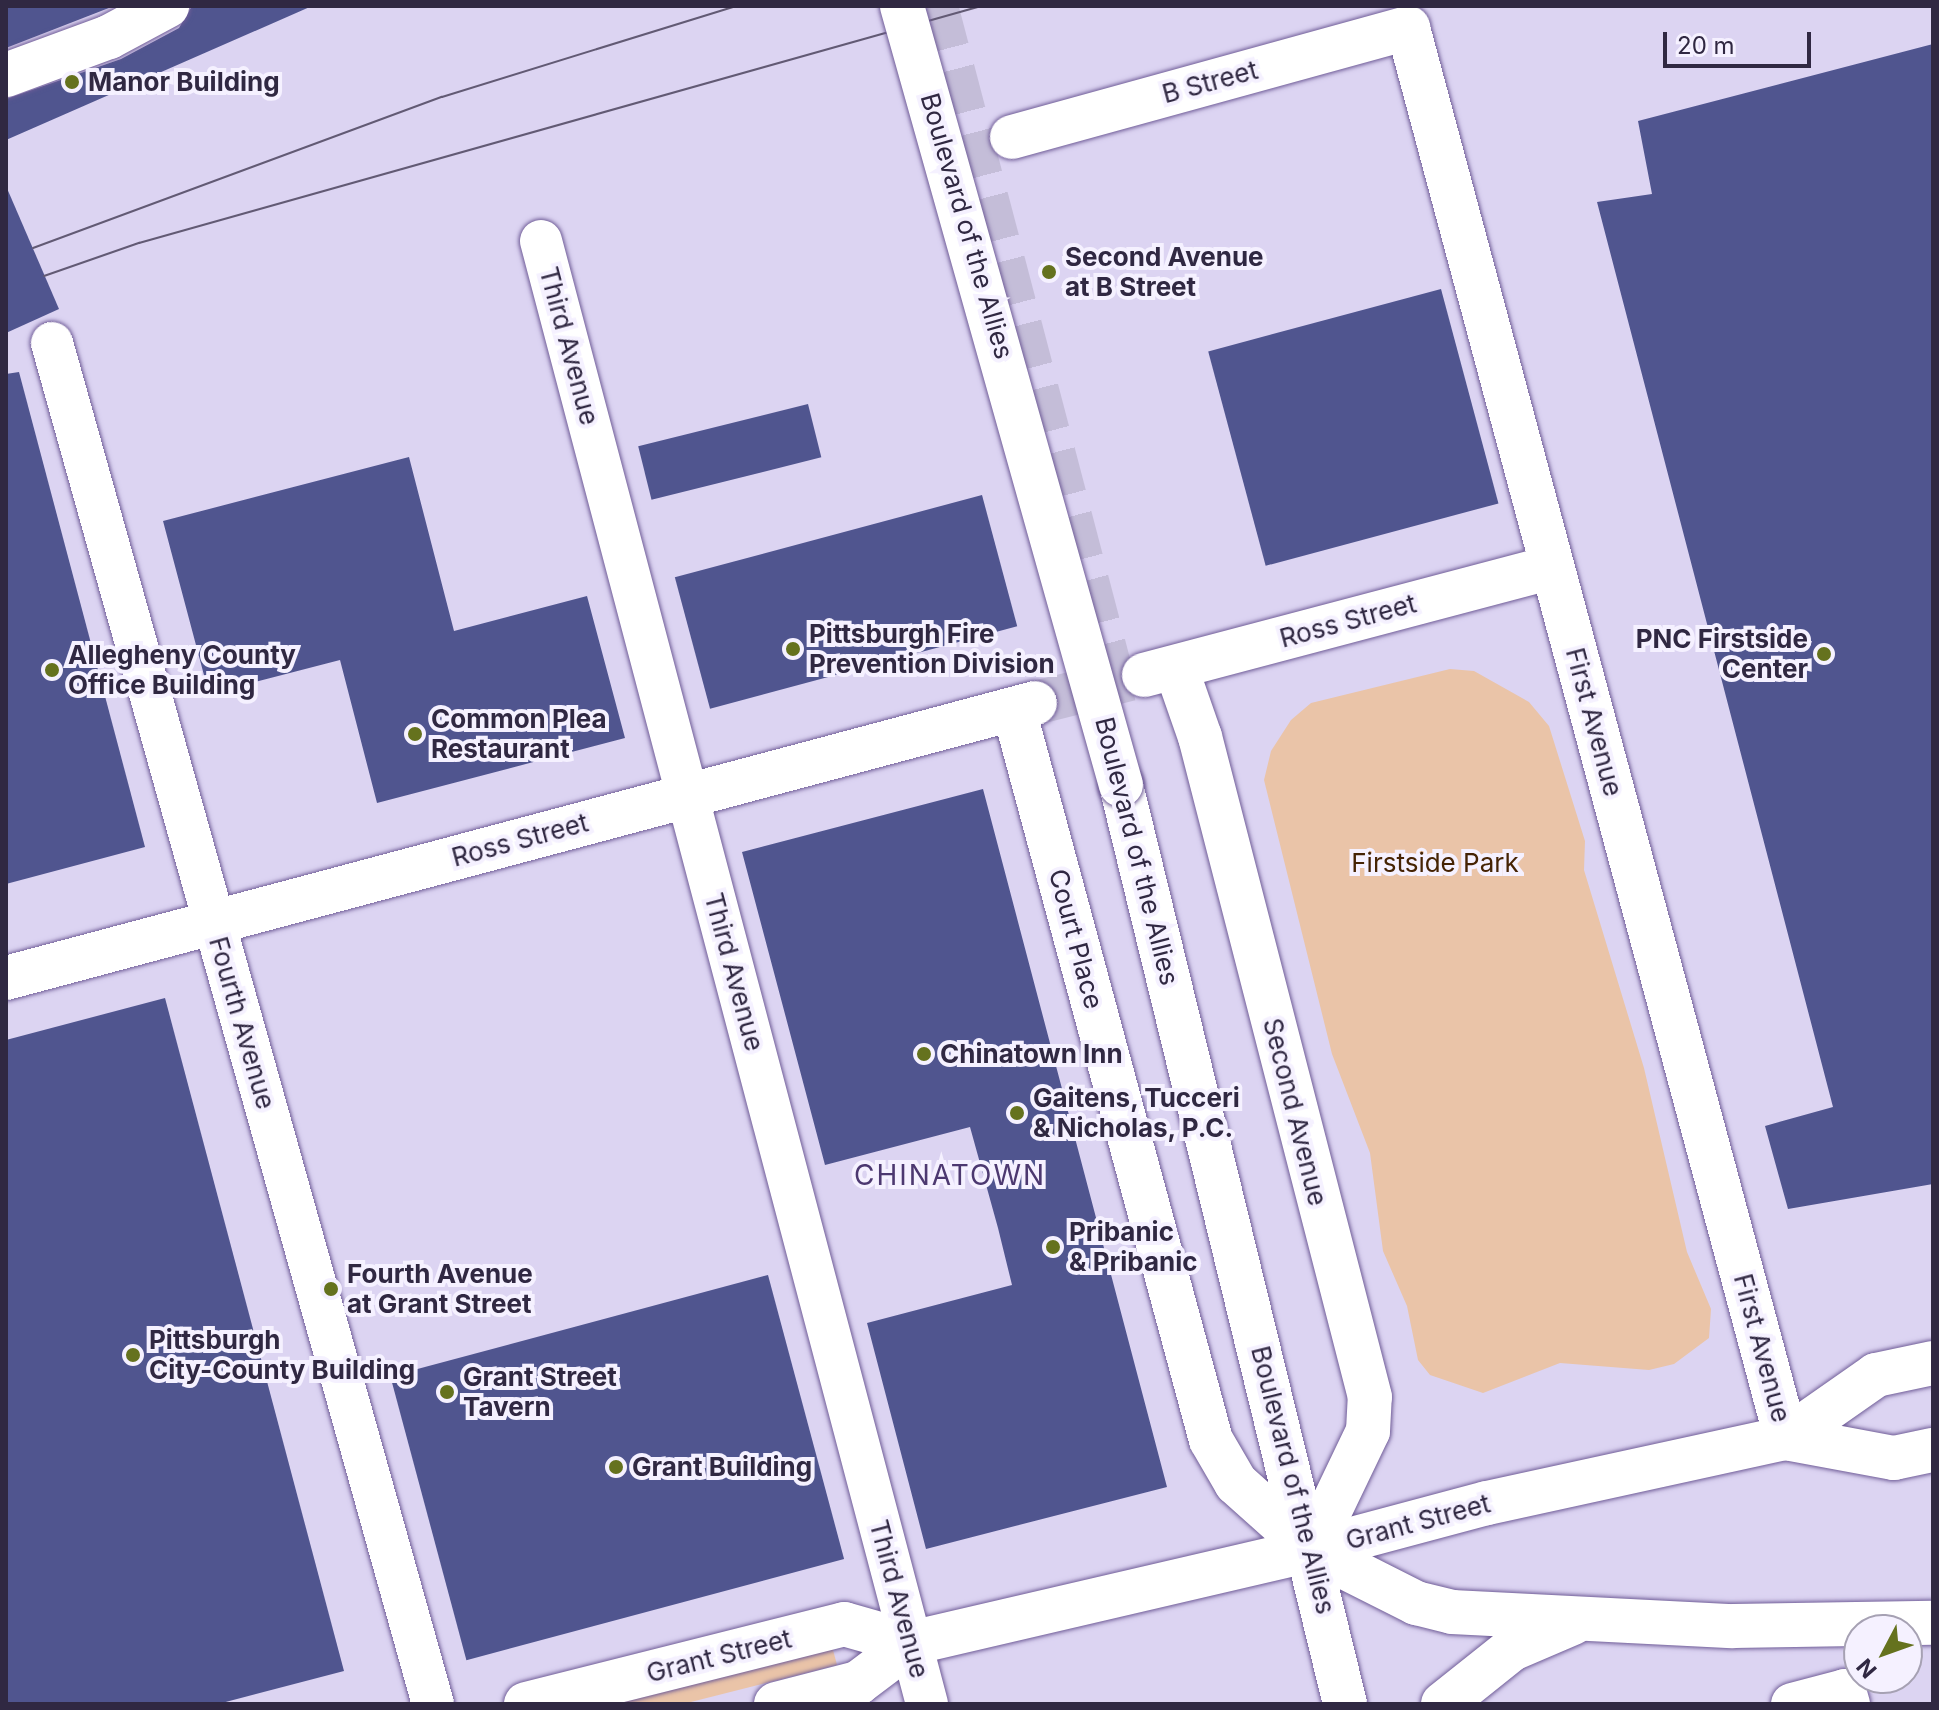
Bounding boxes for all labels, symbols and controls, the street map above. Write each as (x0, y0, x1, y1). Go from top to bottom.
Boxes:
scale bar (1667, 16, 1815, 66)
text: 20 m (1677, 31, 1735, 60)
street label: B Street (1159, 54, 1261, 110)
place label: Manor Building (88, 66, 280, 98)
marker: Manor Building (63, 73, 81, 91)
street label: Boulevard of the Allies (914, 89, 1020, 363)
place label: Second Avenue at B Street (1065, 241, 1264, 302)
marker: Second Avenue at B Street (1040, 263, 1058, 281)
street label: Third Avenue (533, 264, 605, 428)
street label: Ross Street (1276, 588, 1420, 654)
place label: Pittsburgh Fire Prevention Division (809, 618, 1055, 680)
place label: PNC Firstside Center (1636, 623, 1808, 684)
place label: Allegheny County Office Building (68, 639, 296, 700)
marker: Pittsburgh Fire Prevention Division (784, 640, 802, 658)
street label: First Avenue (1559, 644, 1629, 800)
marker: PNC Firstside Center (1815, 645, 1833, 663)
marker: Allegheny County Office Building (43, 661, 61, 679)
place label: Common Plea Restaurant (431, 703, 607, 764)
street label: Boulevard of the Allies (1089, 714, 1185, 988)
marker: Common Plea Restaurant (406, 725, 424, 743)
street label: Ross Street (448, 807, 592, 873)
park label: Firstside Park (1351, 847, 1519, 879)
street label: Court Place (1042, 866, 1110, 1012)
street label: Third Avenue (698, 890, 770, 1054)
street label: Fourth Avenue (202, 933, 282, 1113)
street label: Second Avenue (1257, 1015, 1333, 1209)
place label: Chinatown Inn (940, 1038, 1123, 1070)
marker: Chinatown Inn (915, 1045, 933, 1063)
place label: Gaitens, Tucceri & Nicholas, P.C. (1033, 1082, 1241, 1144)
marker: Gaitens, Tucceri & Nicholas, P.C. (1008, 1104, 1026, 1122)
district label: CHINATOWN (854, 1158, 1046, 1192)
place label: Pribanic & Pribanic (1069, 1216, 1198, 1278)
marker: Pribanic & Pribanic (1044, 1238, 1062, 1256)
place label: Fourth Avenue at Grant Street (347, 1258, 533, 1320)
street label: First Avenue (1727, 1270, 1797, 1426)
marker: Fourth Avenue at Grant Street (322, 1280, 340, 1298)
place label: Pittsburgh City-County Building (149, 1324, 415, 1386)
street label: Boulevard of the Allies (1245, 1343, 1341, 1617)
marker: Pittsburgh City-County Building (124, 1346, 142, 1364)
place label: Grant Street Tavern (463, 1361, 617, 1422)
marker: Grant Street Tavern (438, 1383, 456, 1401)
place label: Grant Building (632, 1451, 812, 1483)
marker: Grant Building (607, 1458, 625, 1476)
street label: Grant Street (1342, 1488, 1494, 1556)
street label: Third Avenue (863, 1517, 935, 1681)
north arrow (1843, 1614, 1923, 1694)
street label: Grant Street (643, 1623, 795, 1689)
text: N (1851, 1654, 1882, 1683)

